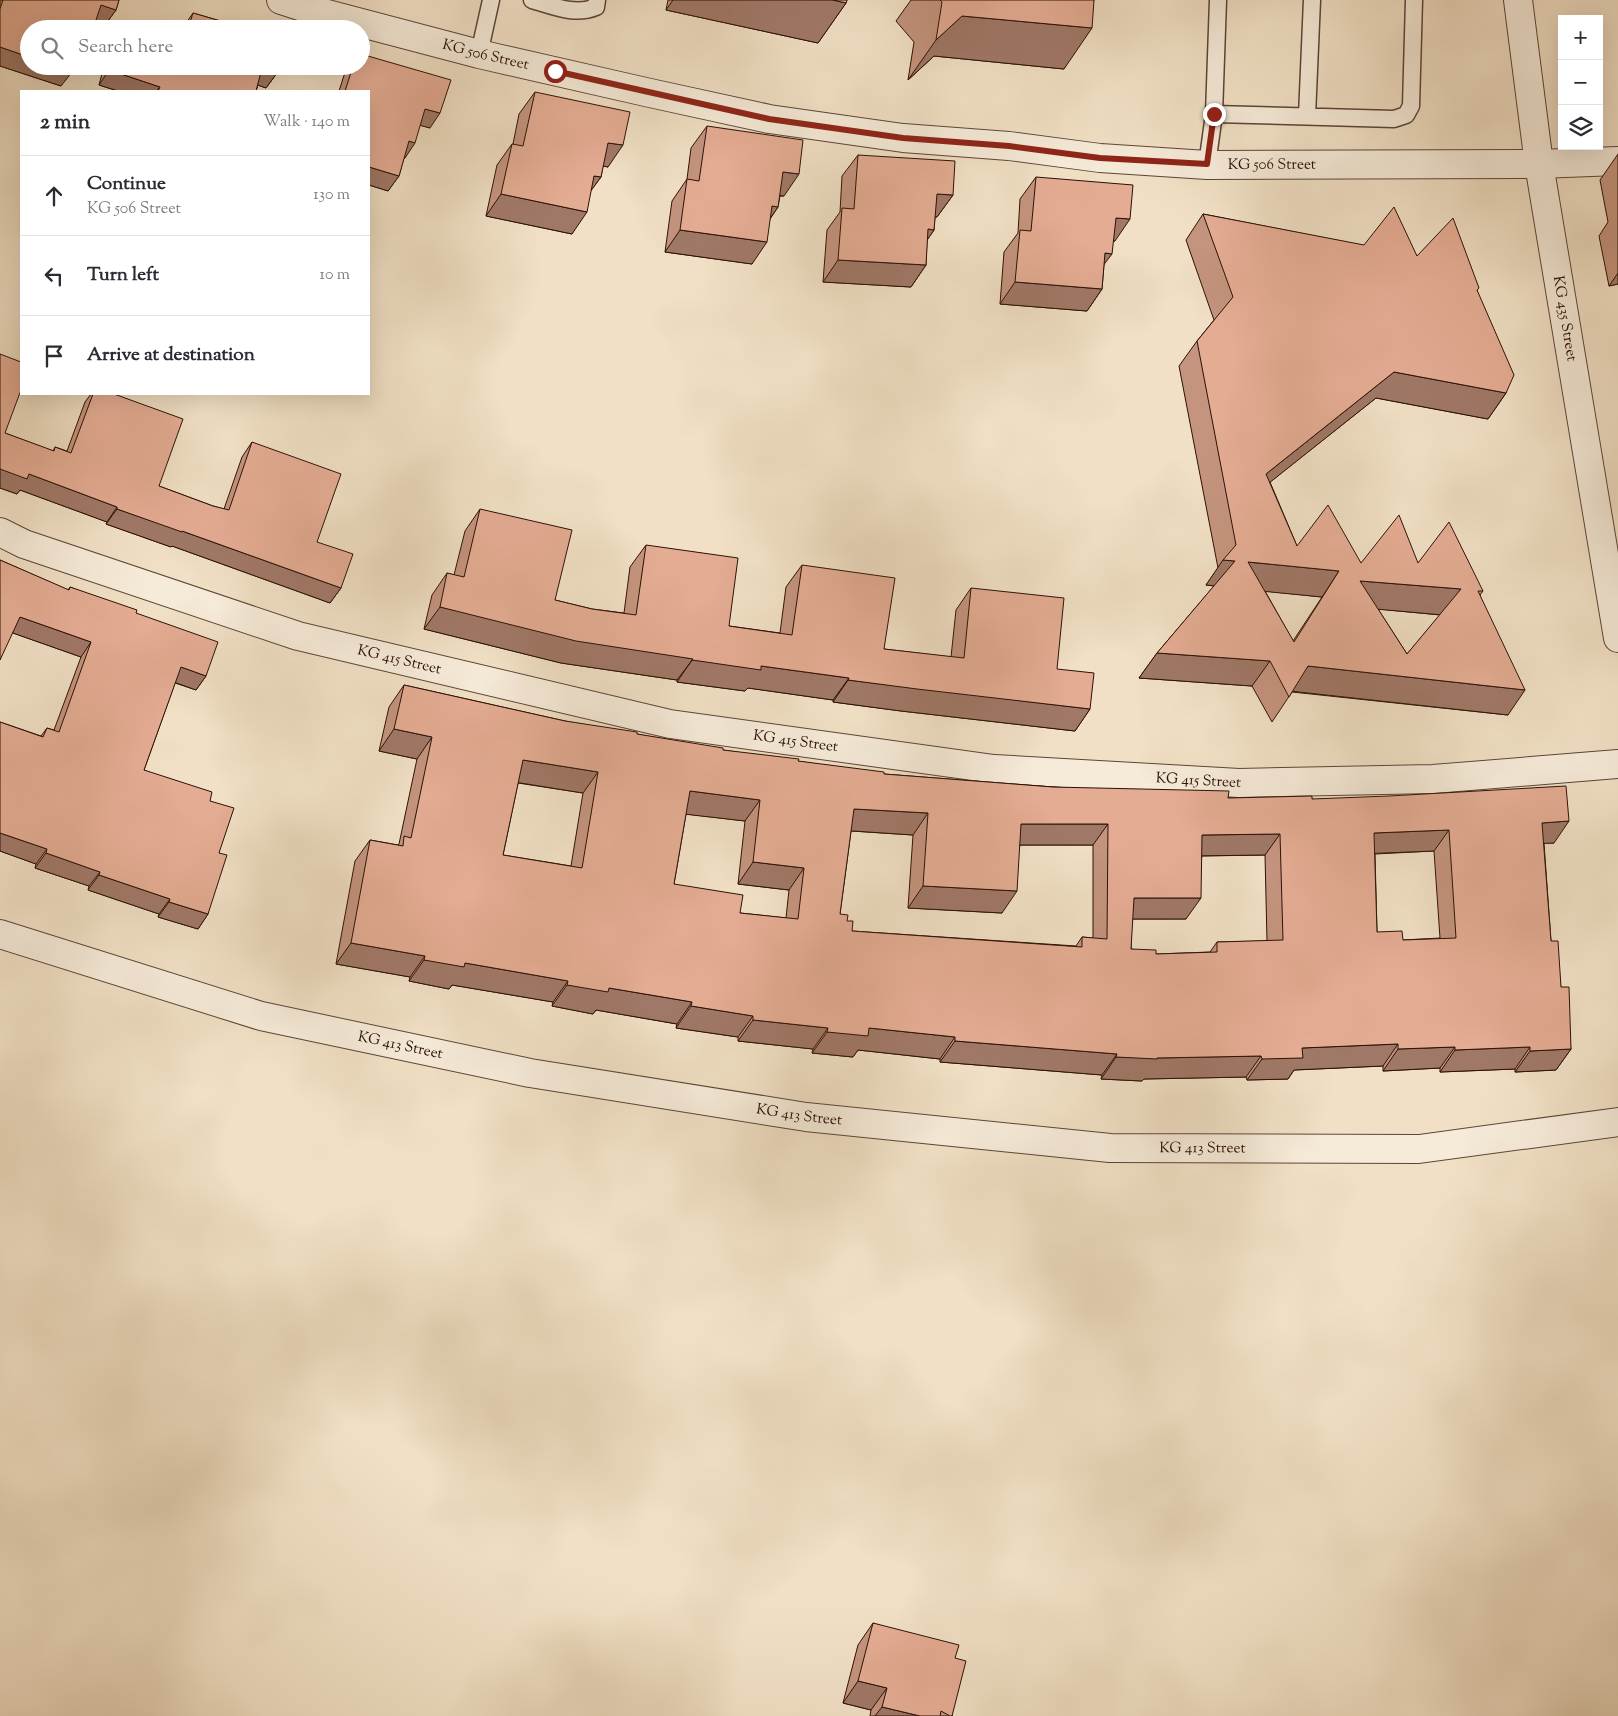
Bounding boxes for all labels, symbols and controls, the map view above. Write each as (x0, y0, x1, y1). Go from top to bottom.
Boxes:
map controls (1558, 15, 1603, 150)
button: + (1558, 15, 1603, 60)
search box (20, 20, 370, 75)
icon: search (38, 34, 66, 62)
text: Search here (78, 34, 173, 61)
street label: KG 506 Street (440, 34, 531, 76)
route start (544, 60, 567, 83)
button: − (1558, 60, 1603, 105)
route end (1203, 103, 1226, 126)
button: layers (1558, 105, 1603, 150)
text: 2 min (40, 108, 90, 138)
text: Walk · 140 m (263, 111, 350, 134)
street label: KG 506 Street (1228, 154, 1316, 175)
text: Continue (87, 171, 166, 198)
icon: ahead (40, 182, 68, 210)
text: 130 m (313, 184, 350, 207)
text: KG 506 Street (87, 198, 181, 221)
icon: left (40, 262, 68, 290)
text: Turn left (87, 262, 159, 289)
text: 10 m (320, 264, 350, 287)
street label: KG 435 Street (1547, 274, 1582, 363)
icon: arrive (40, 342, 68, 370)
text: Arrive at destination (87, 342, 255, 369)
street label: KG 415 Street (355, 640, 443, 680)
street label: KG 415 Street (752, 725, 839, 758)
street label: KG 415 Street (1155, 768, 1242, 794)
street label: KG 413 Street (356, 1026, 445, 1065)
street label: KG 413 Street (755, 1099, 843, 1131)
street label: KG 413 Street (1159, 1138, 1246, 1159)

